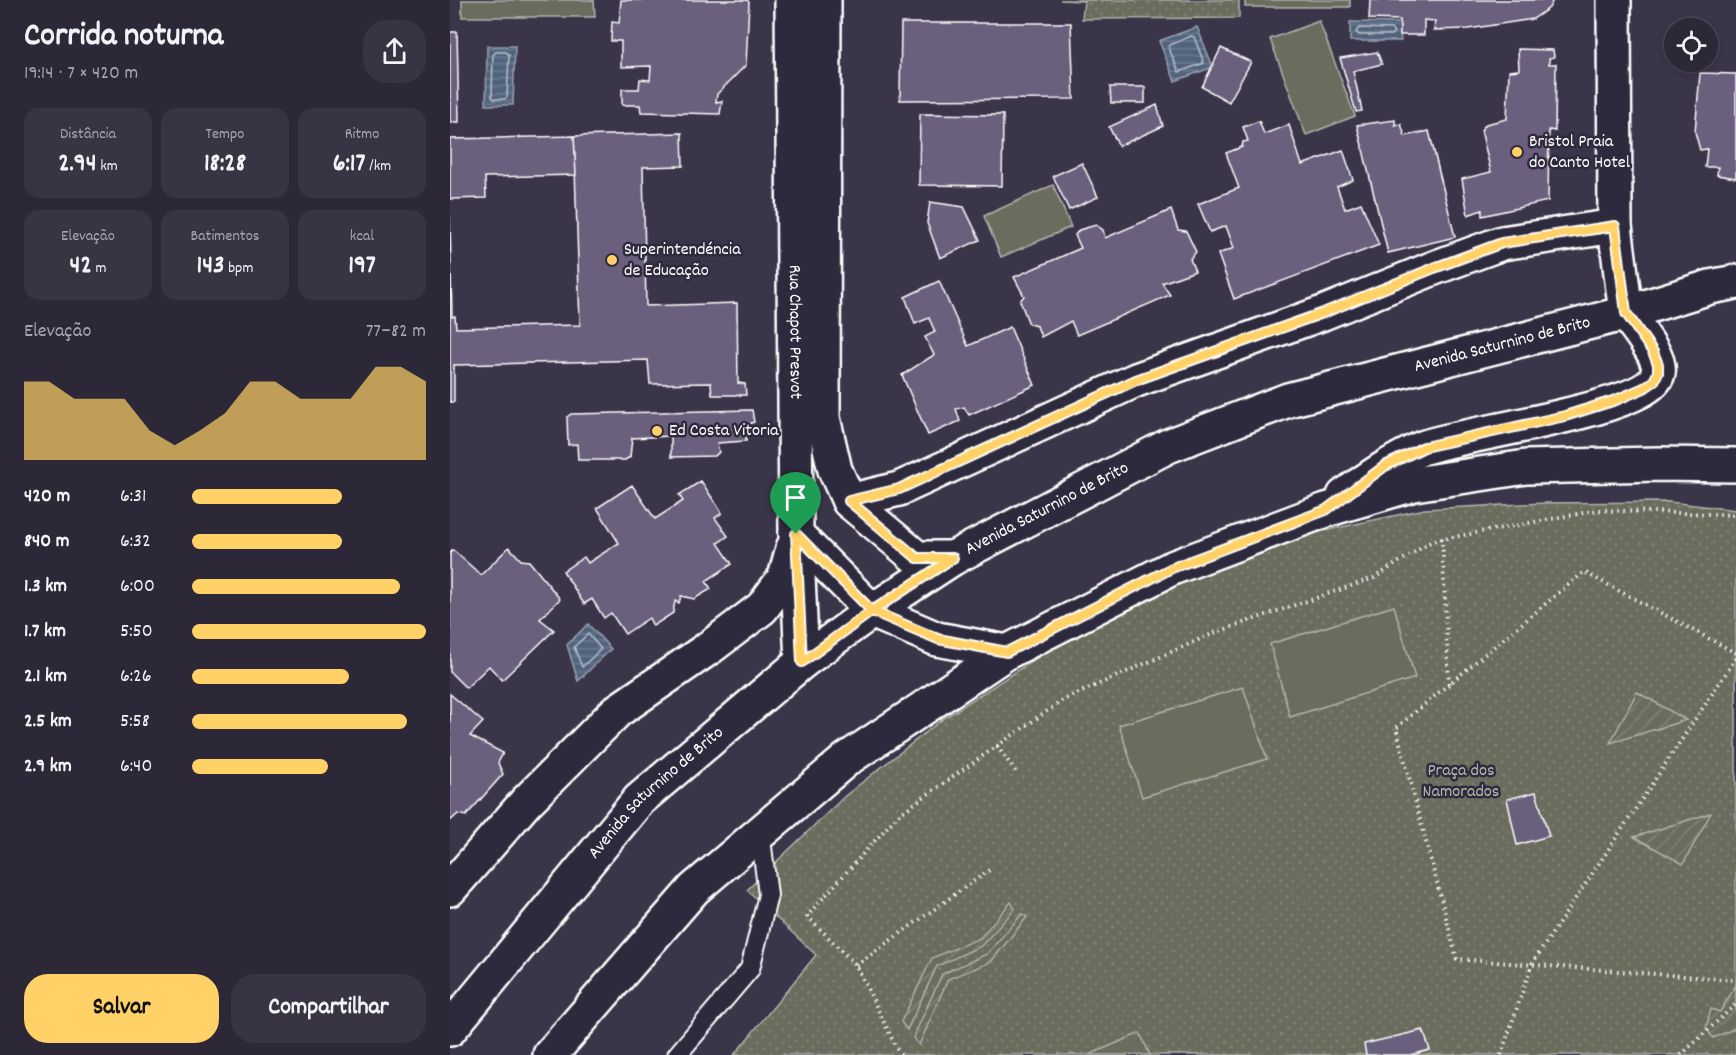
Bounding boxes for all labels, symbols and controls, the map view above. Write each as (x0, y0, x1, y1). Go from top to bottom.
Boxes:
text: Corrida noturna (24, 14, 223, 61)
map controls (1664, 18, 1718, 72)
button: locate (1664, 18, 1718, 72)
button: share (363, 20, 426, 83)
text: 19:14 · 7 × 420 m (24, 60, 138, 88)
text: Distância (60, 123, 116, 146)
text: Tempo (206, 123, 244, 146)
text: Ritmo (345, 123, 379, 146)
place label: Bristol Praia do Canto Hotel (1529, 130, 1631, 176)
marker: Bristol Praia do Canto Hotel (1510, 145, 1524, 159)
text: 2.94 (58, 146, 97, 183)
text: 18:28 (204, 146, 246, 183)
text: 6:17 (333, 146, 365, 183)
text: km (97, 155, 118, 178)
text: /km (365, 155, 391, 178)
text: Elevação (61, 225, 115, 248)
text: Batimentos (190, 225, 260, 248)
text: kcal (350, 225, 374, 248)
place label: Superintendéncia de Educação (624, 238, 741, 284)
text: 42 (70, 248, 92, 285)
text: 143 (197, 248, 225, 285)
text: 197 (348, 248, 376, 285)
marker: Superintendéncia de Educação (605, 253, 619, 267)
text: m (92, 257, 106, 280)
text: bpm (225, 257, 254, 280)
street label: Rua Chapot Presvot (781, 265, 807, 400)
street label: Avenida Saturnino de Brito (1411, 310, 1593, 380)
text: Elevação (24, 318, 91, 346)
text: 77–82 m (366, 318, 426, 346)
place label: Ed Costa Vitoria (669, 419, 779, 444)
marker: Ed Costa Vitoria (650, 424, 664, 438)
street label: Avenida Saturnino de Brito (961, 456, 1133, 562)
pin (770, 472, 821, 534)
icon: arrive (779, 481, 812, 514)
text: 420 m (24, 483, 70, 511)
text: 6:31 (120, 483, 146, 511)
text: 840 m (24, 528, 70, 556)
text: 6:32 (120, 528, 151, 556)
text: 1.3 km (24, 573, 67, 601)
text: 6:00 (120, 573, 155, 601)
text: 1.7 km (24, 618, 66, 646)
text: 5:50 (120, 618, 153, 646)
text: 2.1 km (24, 663, 67, 691)
text: 6:26 (120, 663, 152, 691)
text: 2.5 km (24, 708, 72, 736)
text: 5:58 (120, 708, 150, 736)
street label: Avenida Saturnino de Brito (583, 721, 729, 865)
text: 2.9 km (24, 753, 72, 781)
text: 6:40 (120, 753, 152, 781)
park label: Praça dos Namorados (1423, 759, 1499, 805)
button: Salvar (24, 974, 219, 1043)
button: Compartilhar (231, 974, 426, 1043)

